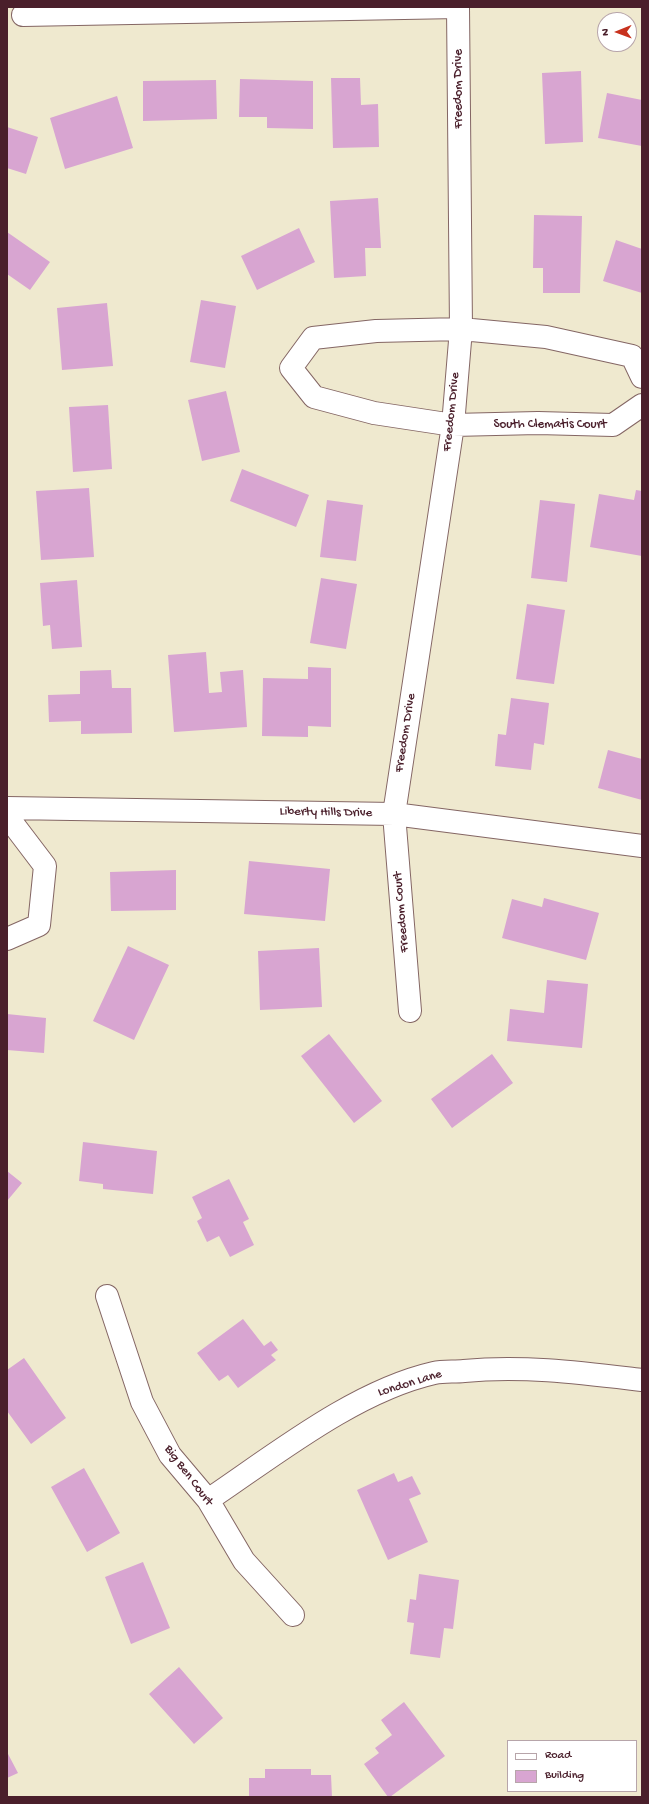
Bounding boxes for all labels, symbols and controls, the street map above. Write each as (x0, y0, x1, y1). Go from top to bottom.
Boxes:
north arrow (597, 12, 637, 52)
text: N (600, 28, 612, 36)
street label: Freedom Drive (451, 49, 467, 129)
street label: Freedom Drive (440, 372, 464, 452)
street label: South Clematis Court (493, 417, 607, 433)
street label: Freedom Drive (392, 692, 420, 774)
street label: Liberty Hills Drive (280, 804, 372, 822)
street label: Freedom Court (391, 871, 413, 953)
street label: London Lane (376, 1367, 444, 1401)
street label: Big Ben Court (160, 1442, 216, 1510)
legend (507, 1740, 637, 1792)
text: Road (545, 1749, 571, 1763)
text: Building (545, 1769, 584, 1783)

